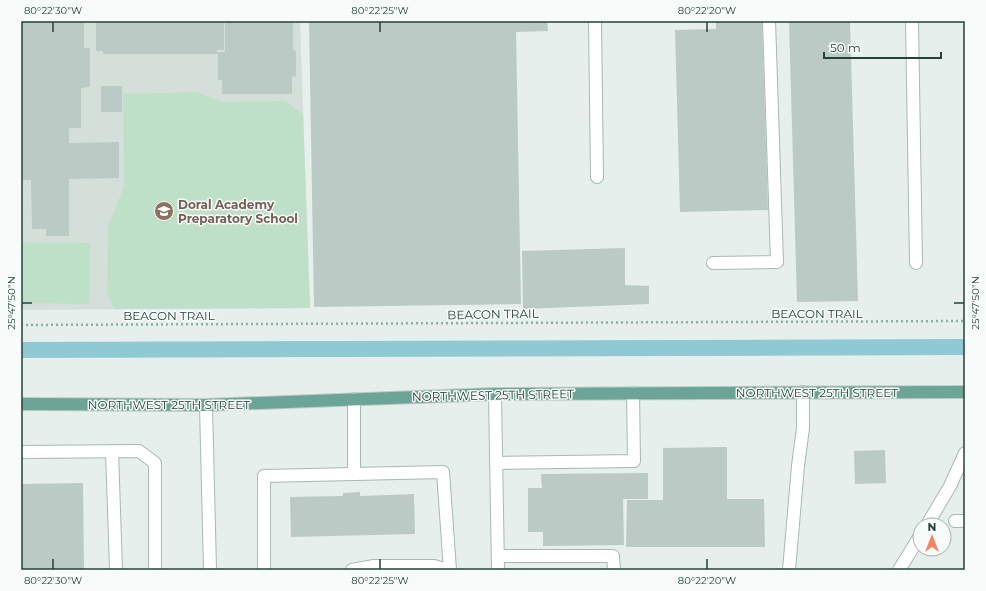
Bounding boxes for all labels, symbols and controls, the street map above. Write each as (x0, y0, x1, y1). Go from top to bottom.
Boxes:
text: 80°22'30"W (24, 4, 82, 17)
text: 80°22'25"W (351, 4, 409, 17)
text: 80°22'20"W (678, 4, 736, 17)
scale bar (824, 34, 941, 60)
text: 50 m (830, 40, 861, 55)
place label: Doral Academy Preparatory School (178, 197, 298, 226)
school or university icon: Doral Academy Preparatory School (153, 200, 175, 222)
text: 25°47'50"N (5, 276, 18, 330)
text: 25°47'50"N (969, 276, 982, 330)
street label: BEACON TRAIL (447, 306, 539, 322)
street label: BEACON TRAIL (771, 306, 863, 321)
street label: BEACON TRAIL (123, 308, 215, 323)
street label: NORTHWEST 25TH STREET (736, 385, 898, 400)
street label: NORTHWEST 25TH STREET (412, 386, 574, 404)
street label: NORTHWEST 25TH STREET (88, 397, 250, 412)
north arrow (912, 517, 952, 557)
text: N (928, 520, 936, 534)
text: 80°22'30"W (24, 574, 82, 587)
text: 80°22'25"W (351, 574, 409, 587)
text: 80°22'20"W (678, 574, 736, 587)

